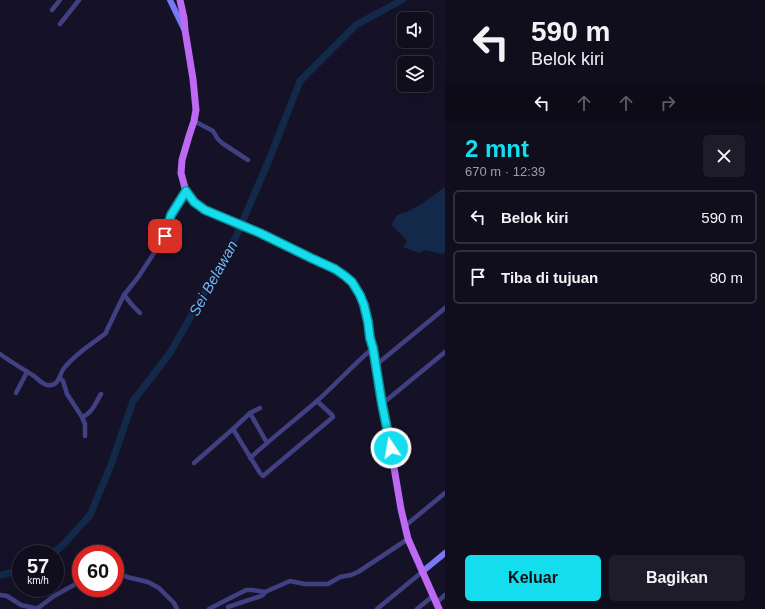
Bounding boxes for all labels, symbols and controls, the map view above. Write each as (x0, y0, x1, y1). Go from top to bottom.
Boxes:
map controls (397, 12, 433, 92)
button: sound (397, 12, 433, 48)
icon: left (465, 16, 517, 68)
text: 590 m (531, 16, 610, 47)
text: Belok kiri (531, 49, 604, 69)
button: layers (397, 56, 433, 92)
icon: left (531, 92, 553, 114)
icon: ahead (573, 92, 595, 114)
icon: ahead (615, 92, 637, 114)
icon: right (657, 92, 679, 114)
text: 2 mnt (465, 135, 529, 162)
button: close (703, 135, 745, 177)
text: 670 m · 12:39 (465, 164, 545, 179)
icon: left (467, 206, 489, 228)
text: Belok kiri (501, 209, 569, 226)
text: 590 m (701, 209, 743, 226)
pin (148, 219, 182, 253)
icon: arrive (154, 225, 176, 247)
water label: Sei Belawan (185, 237, 241, 319)
icon: arrive (467, 266, 489, 288)
text: Tiba di tujuan (501, 269, 598, 286)
text: 80 m (710, 269, 743, 286)
position arrow (370, 427, 412, 469)
speed limit sign: 60 (72, 545, 124, 597)
text: 57 (27, 555, 49, 577)
button: Keluar (465, 555, 601, 601)
button: Bagikan (609, 555, 745, 601)
text: km/h (27, 575, 49, 586)

